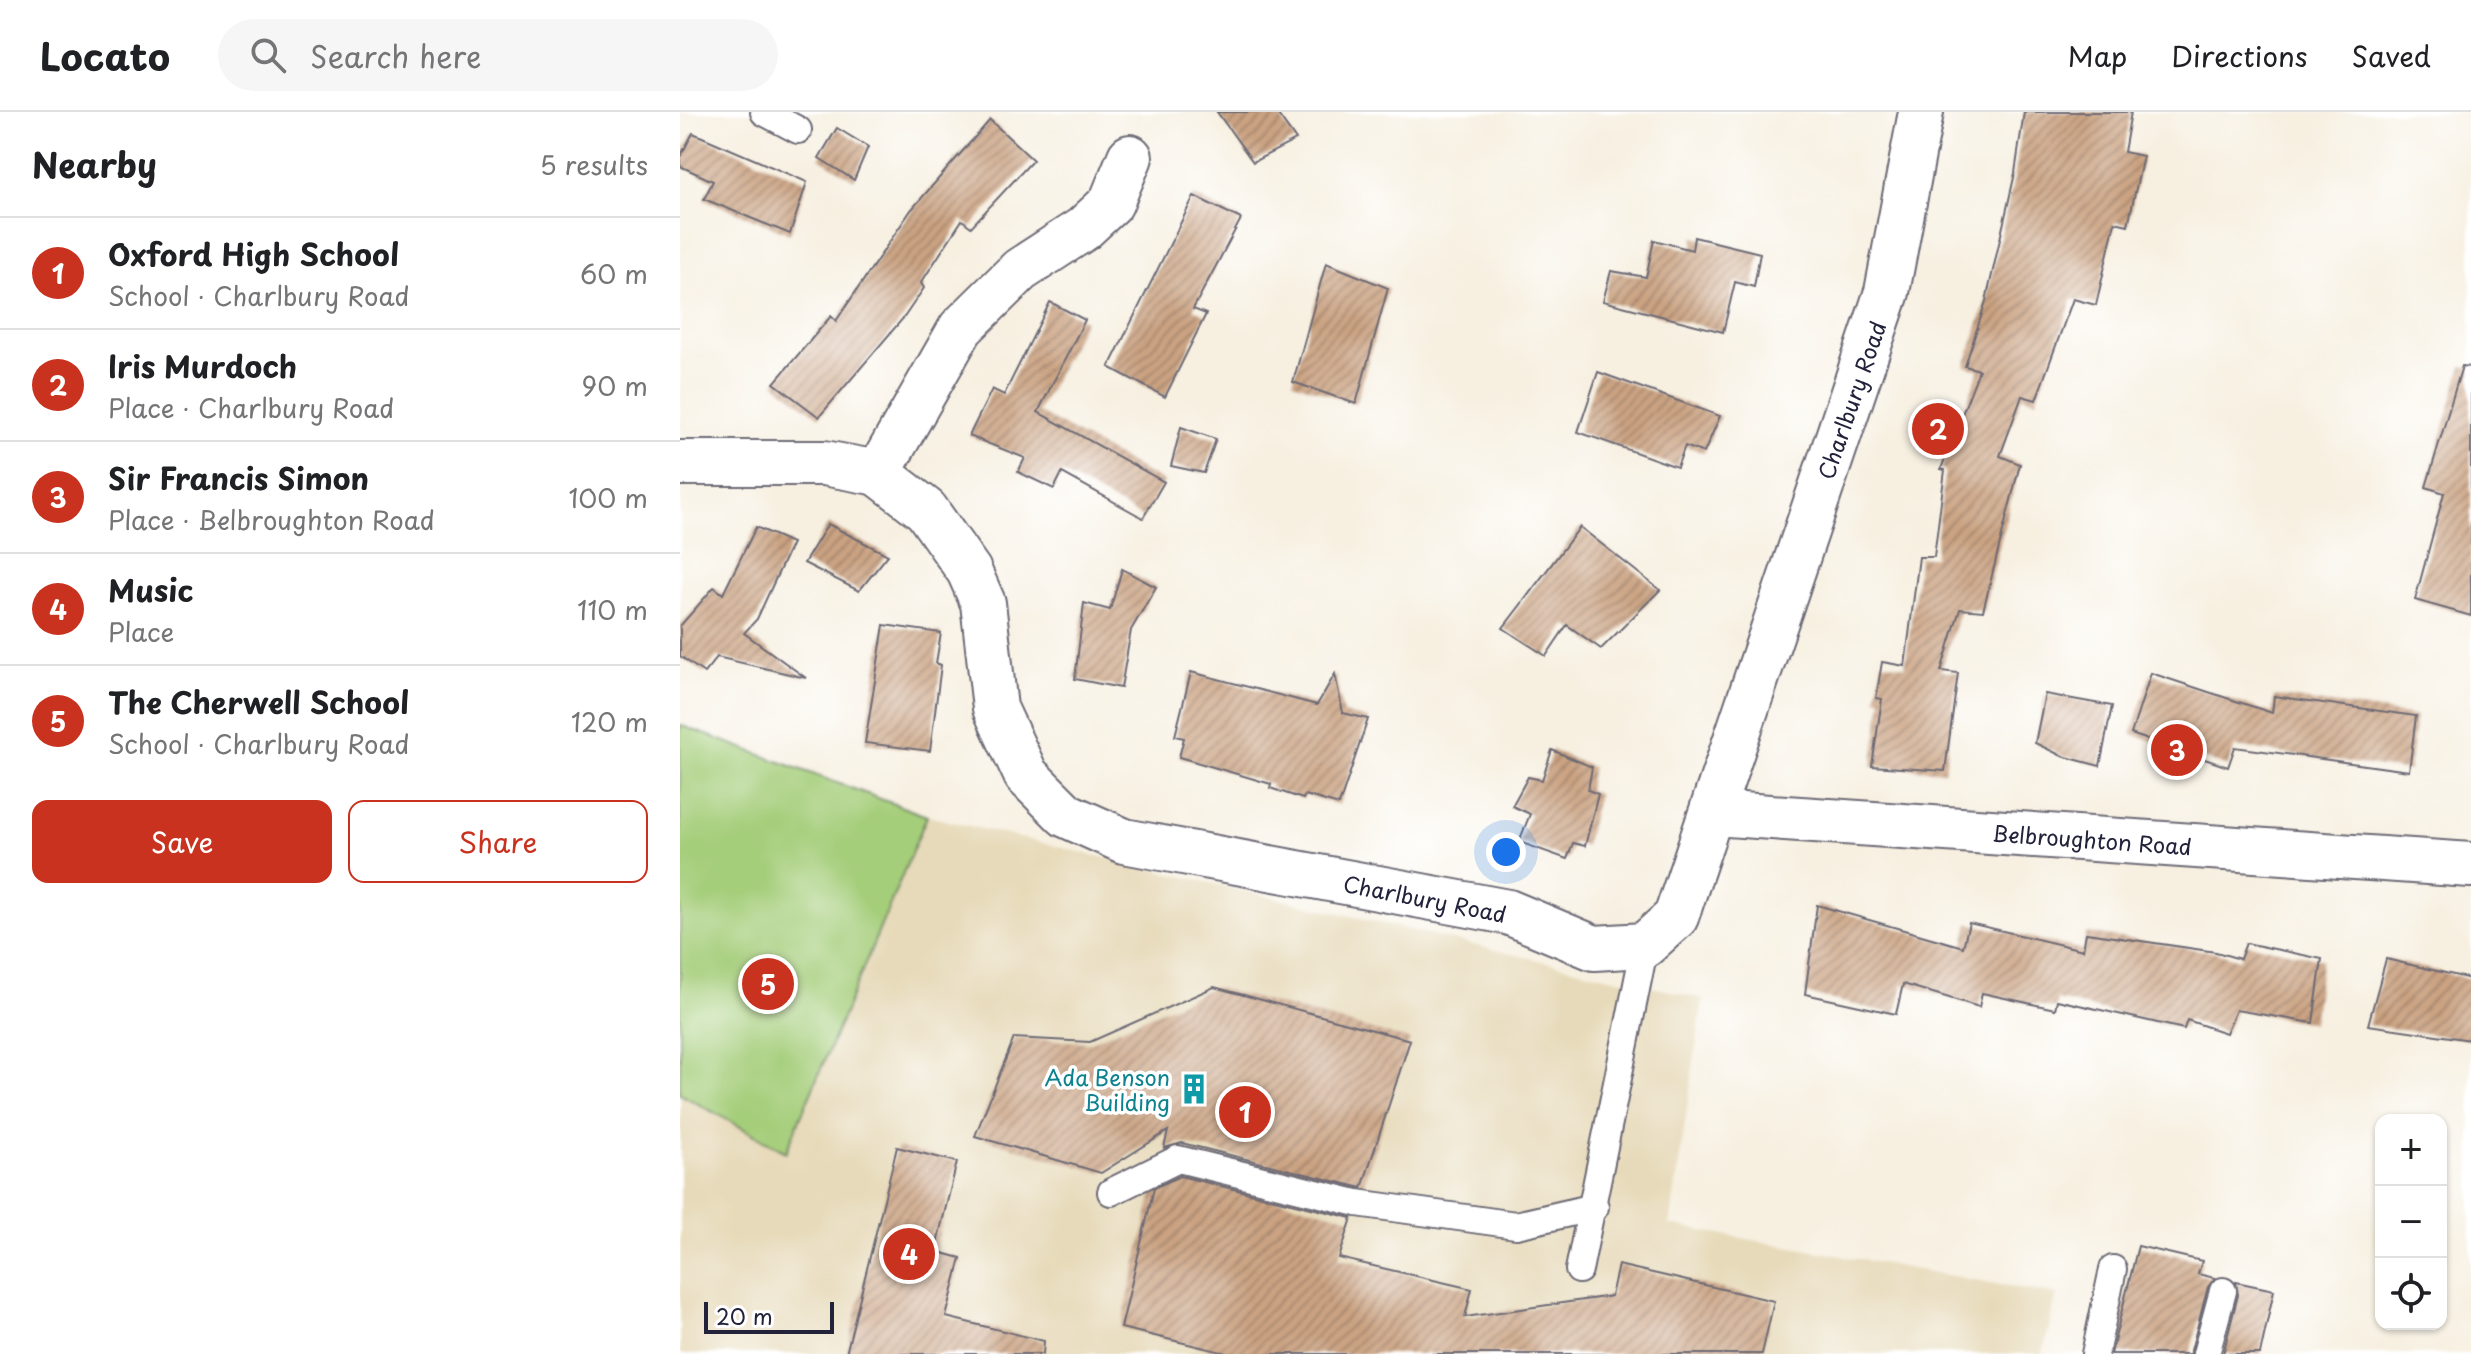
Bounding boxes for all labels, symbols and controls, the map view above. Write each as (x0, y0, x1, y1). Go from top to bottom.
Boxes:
search box (218, 19, 778, 91)
text: Locato (40, 27, 170, 84)
icon: search (246, 33, 290, 77)
text: Search here (310, 33, 482, 78)
text: Map (2068, 34, 2127, 77)
text: Directions (2171, 34, 2308, 77)
text: Saved (2352, 34, 2431, 77)
text: Nearby (32, 138, 157, 190)
text: 5 results (540, 145, 648, 184)
text: Oxford High School (108, 231, 399, 276)
text: 1 (52, 254, 64, 293)
text: 60 m (580, 254, 648, 293)
text: School · Charlbury Road (108, 276, 410, 315)
street label: Charlbury Road (1808, 316, 1894, 484)
text: Iris Murdoch (108, 343, 297, 388)
text: 2 (49, 366, 67, 405)
text: 90 m (581, 366, 648, 405)
text: Place · Charlbury Road (108, 388, 395, 427)
pin: 2 (1912, 399, 1964, 459)
text: Sir Francis Simon (108, 455, 369, 500)
text: 3 (49, 478, 67, 517)
text: 100 m (568, 478, 648, 517)
text: Place · Belbroughton Road (108, 500, 435, 539)
text: Music (108, 567, 194, 612)
text: 4 (49, 590, 67, 629)
text: 110 m (577, 590, 648, 629)
text: Place (108, 612, 174, 651)
text: The Cherwell School (108, 679, 409, 724)
text: 5 (50, 702, 66, 741)
text: 120 m (571, 702, 648, 741)
pin: 3 (2151, 720, 2203, 780)
text: School · Charlbury Road (108, 724, 410, 763)
button: Save (32, 800, 332, 883)
button: Share (348, 800, 648, 883)
street label: Belbroughton Road (1991, 816, 2193, 862)
your location (1486, 832, 1526, 872)
street label: Charlbury Road (1341, 866, 1509, 930)
pin: 5 (742, 954, 794, 1014)
place label: Ada Benson Building (1045, 1060, 1170, 1118)
building icon: Ada Benson Building (1177, 1072, 1211, 1106)
pin: 1 (1219, 1082, 1271, 1142)
map controls (2375, 1114, 2447, 1330)
button: + (2375, 1114, 2447, 1186)
button: − (2375, 1186, 2447, 1258)
pin: 4 (883, 1224, 935, 1284)
button: locate (2375, 1258, 2447, 1330)
scale bar (704, 1298, 834, 1334)
text: 20 m (716, 1299, 773, 1332)

